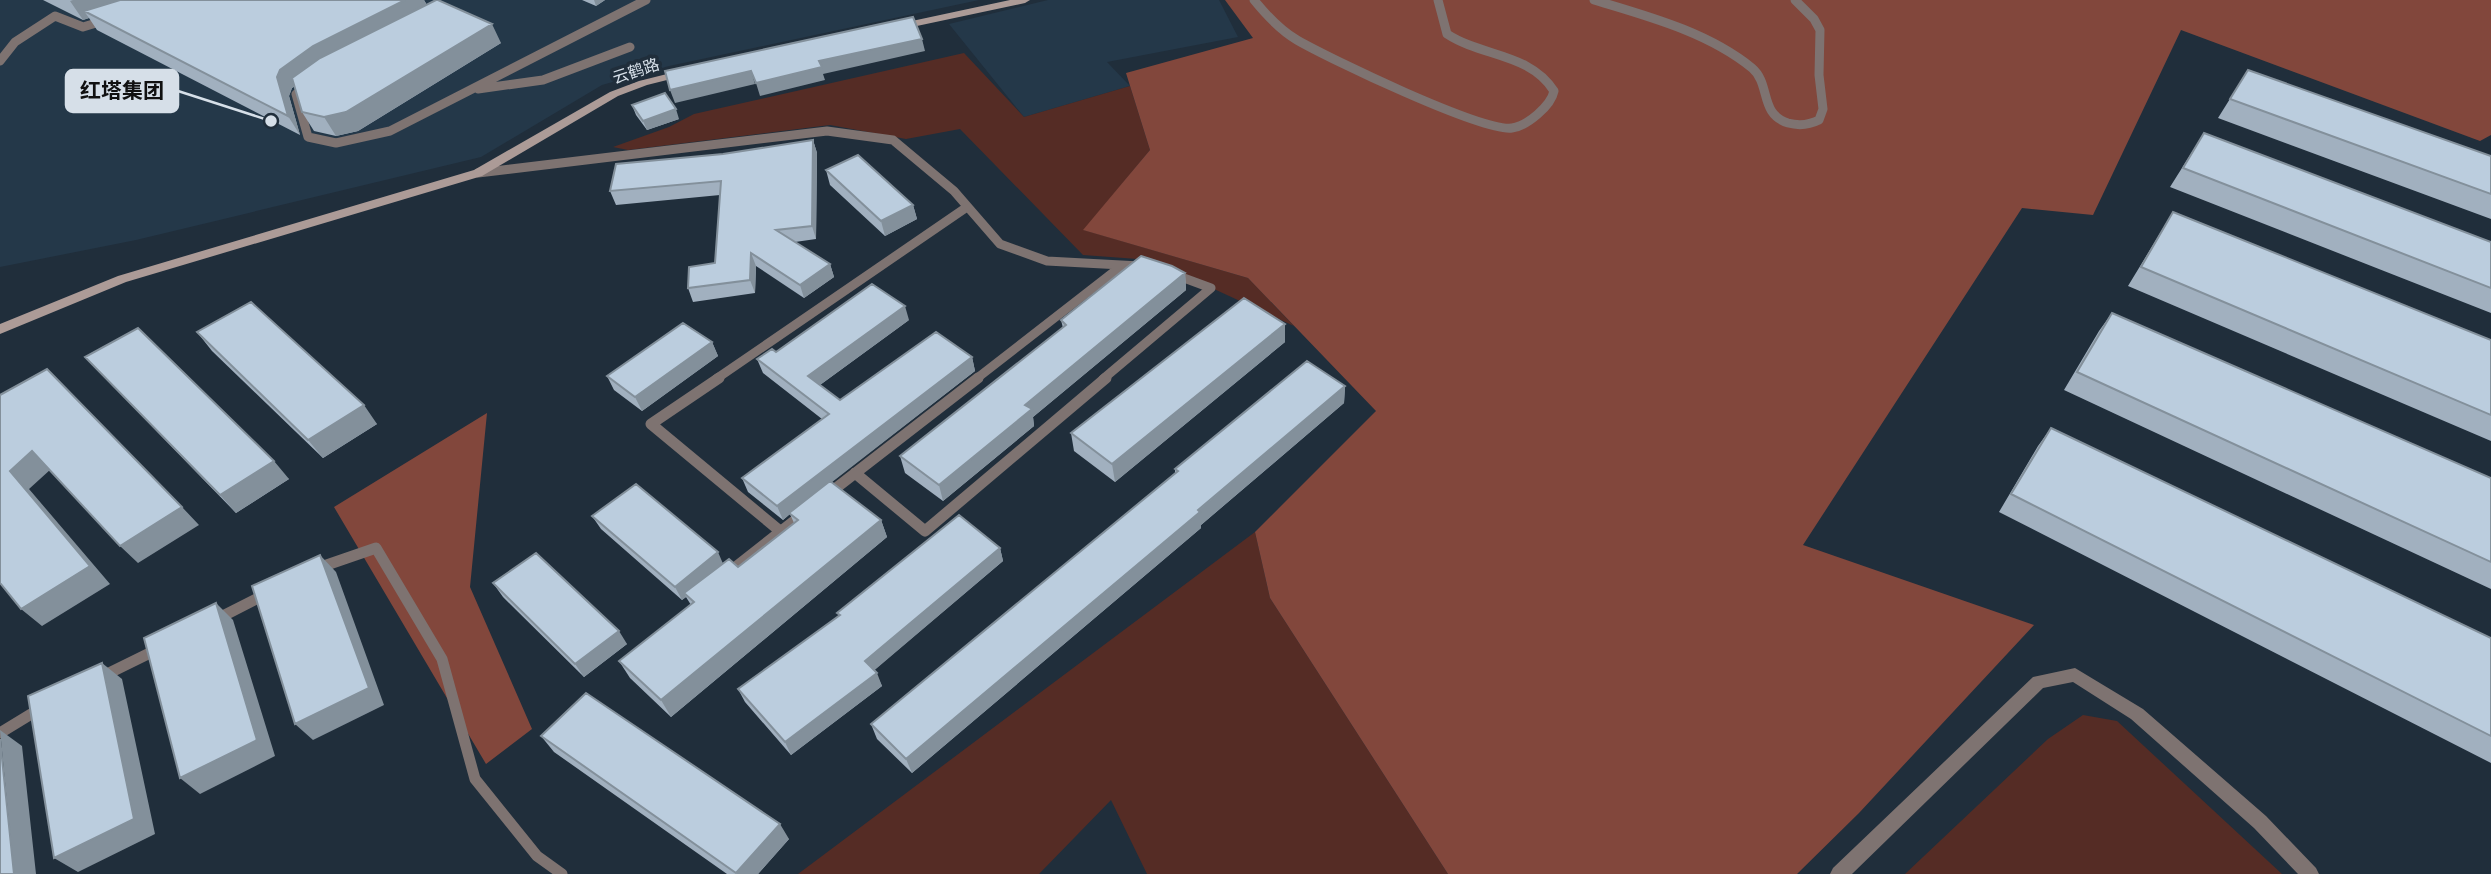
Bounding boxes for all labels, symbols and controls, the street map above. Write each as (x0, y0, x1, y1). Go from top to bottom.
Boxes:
street label: 云鹤路 (611, 55, 661, 87)
callout: 红塔集团 (66, 70, 178, 112)
text: 红塔集团 (80, 79, 164, 102)

